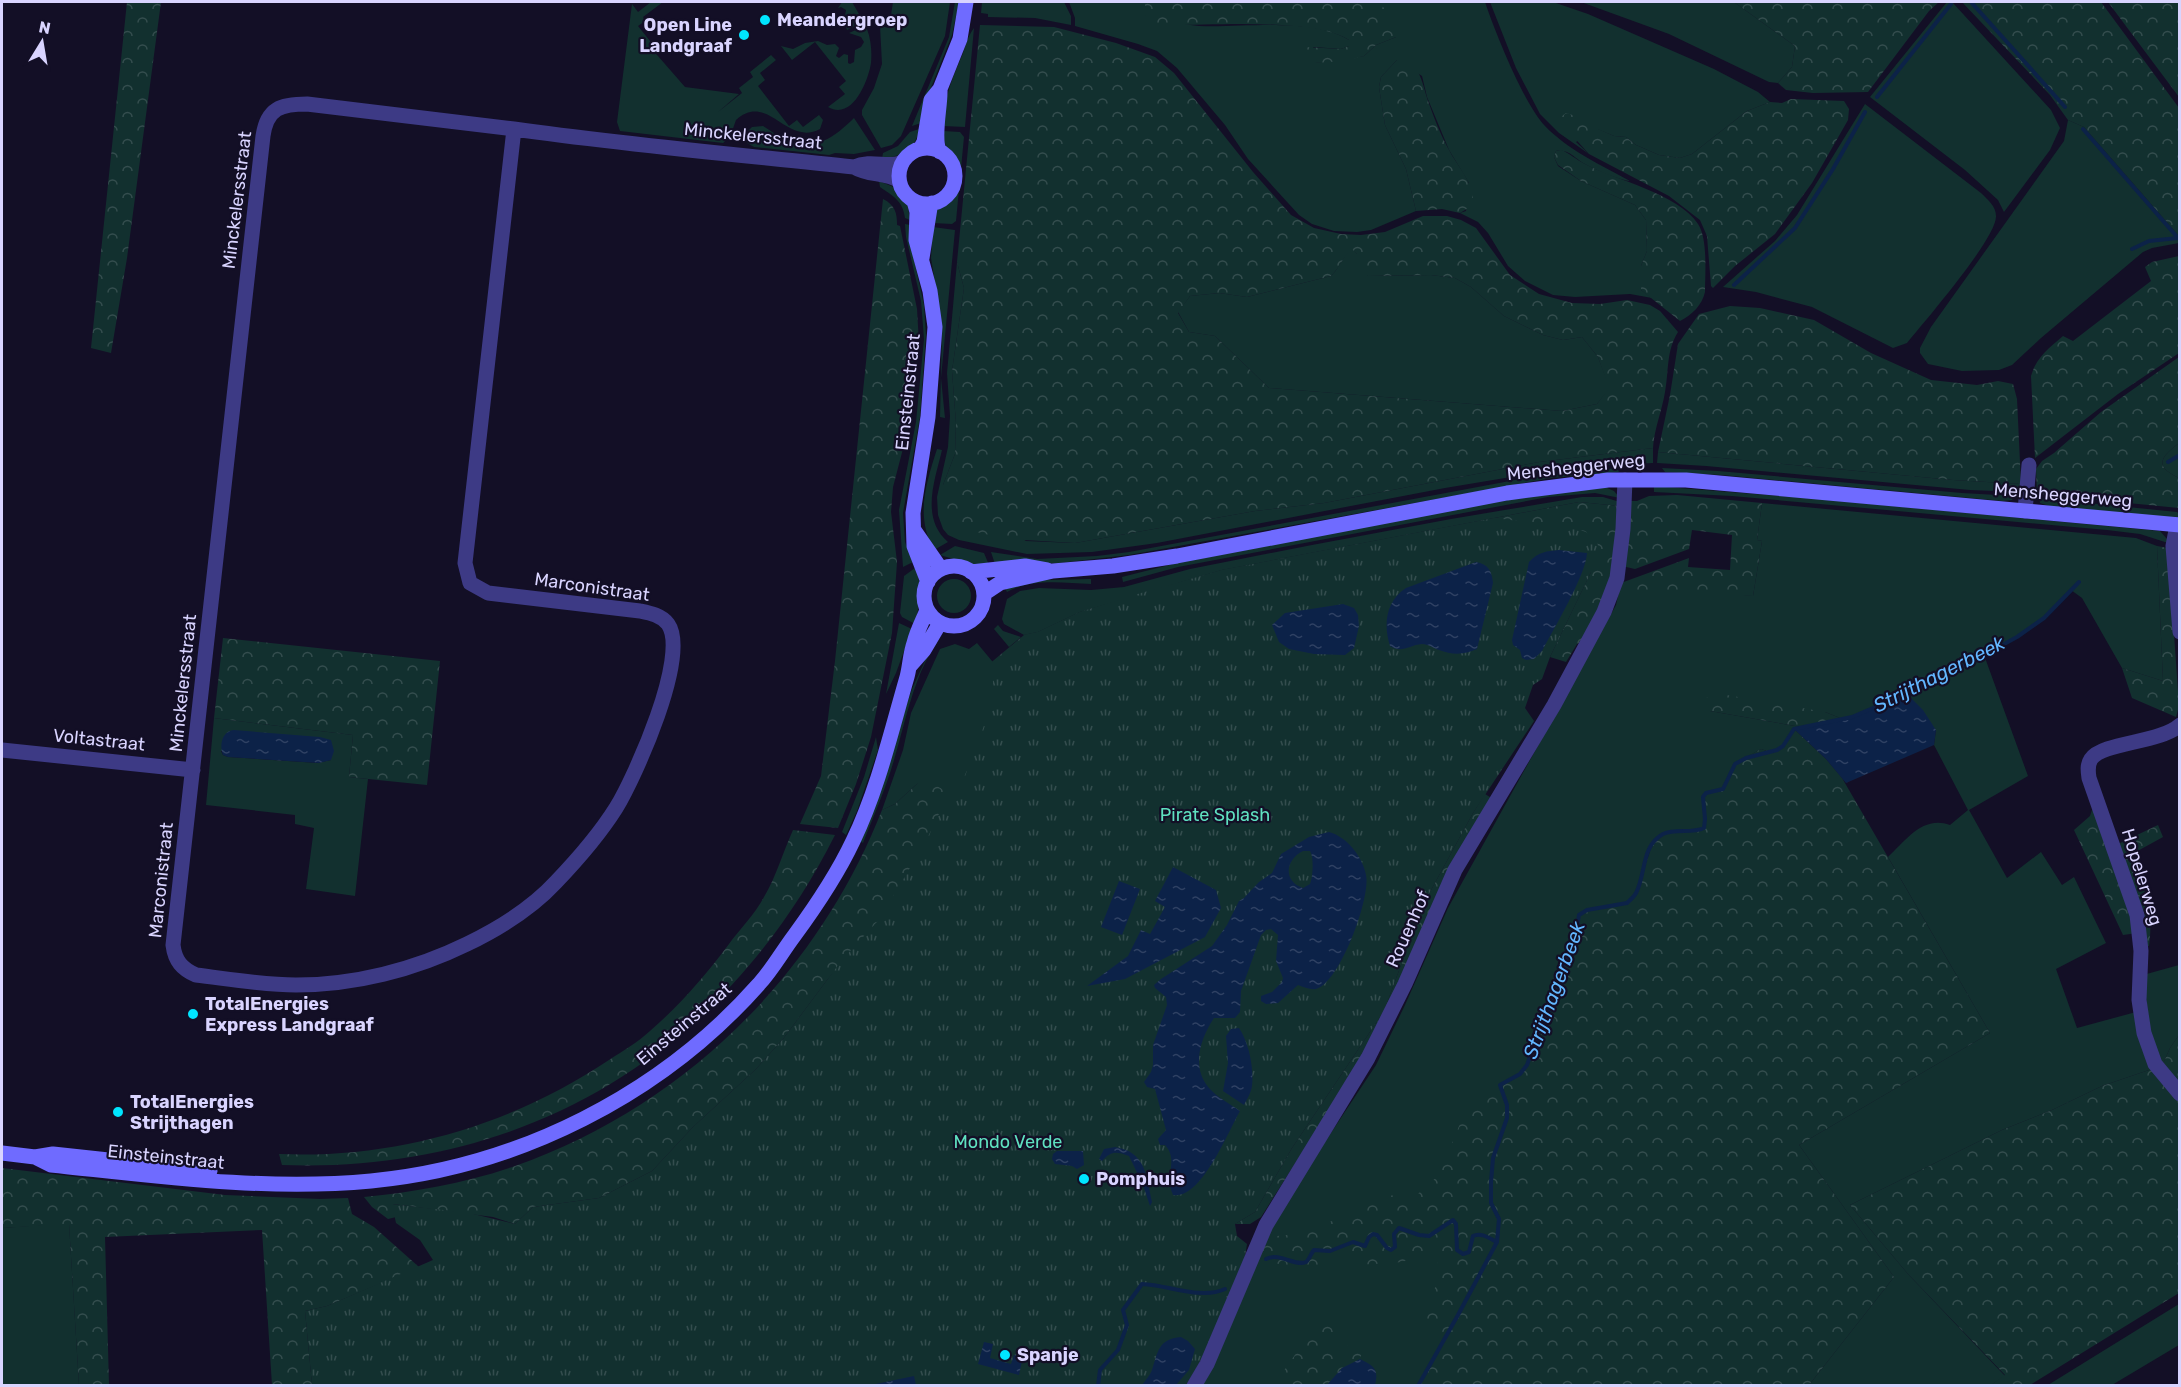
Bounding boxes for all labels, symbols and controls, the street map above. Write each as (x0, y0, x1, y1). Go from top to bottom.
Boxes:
place label: Meandergroep (777, 9, 907, 31)
north arrow (12, 12, 72, 72)
marker: Meandergroep (758, 13, 772, 27)
place label: Open Line Landgraaf (639, 14, 732, 57)
text: N (37, 17, 52, 38)
marker: Open Line Landgraaf (737, 28, 751, 42)
street label: Minckelersstraat (683, 118, 823, 154)
street label: Minckelersstraat (218, 130, 256, 270)
street label: Einsteinstraat (891, 332, 925, 452)
street label: Mensheggerweg (1506, 449, 1646, 485)
street label: Mensheggerweg (1993, 478, 2133, 512)
street label: Marconistraat (533, 568, 651, 606)
street label: Minckelersstraat (165, 613, 201, 753)
water label: Strijthagerbeek (1869, 630, 2009, 717)
street label: Voltastraat (52, 724, 146, 756)
park label: Pirate Splash (1160, 804, 1270, 826)
street label: Marconistraat (144, 821, 178, 939)
street label: Hopelerweg (2117, 826, 2167, 928)
street label: Rouenhof (1381, 887, 1435, 971)
water label: Strijthagerbeek (1518, 917, 1590, 1062)
street label: Einsteinstraat (632, 978, 736, 1070)
place label: TotalEnergies Express Landgraaf (205, 993, 374, 1036)
marker: TotalEnergies Express Landgraaf (186, 1007, 200, 1021)
place label: TotalEnergies Strijthagen (130, 1091, 254, 1134)
marker: TotalEnergies Strijthagen (111, 1105, 125, 1119)
park label: Mondo Verde (954, 1131, 1062, 1153)
street label: Einsteinstraat (106, 1140, 226, 1174)
place label: Pomphuis (1096, 1168, 1185, 1190)
marker: Pomphuis (1077, 1172, 1091, 1186)
place label: Spanje (1017, 1344, 1079, 1366)
marker: Spanje (998, 1348, 1012, 1362)

